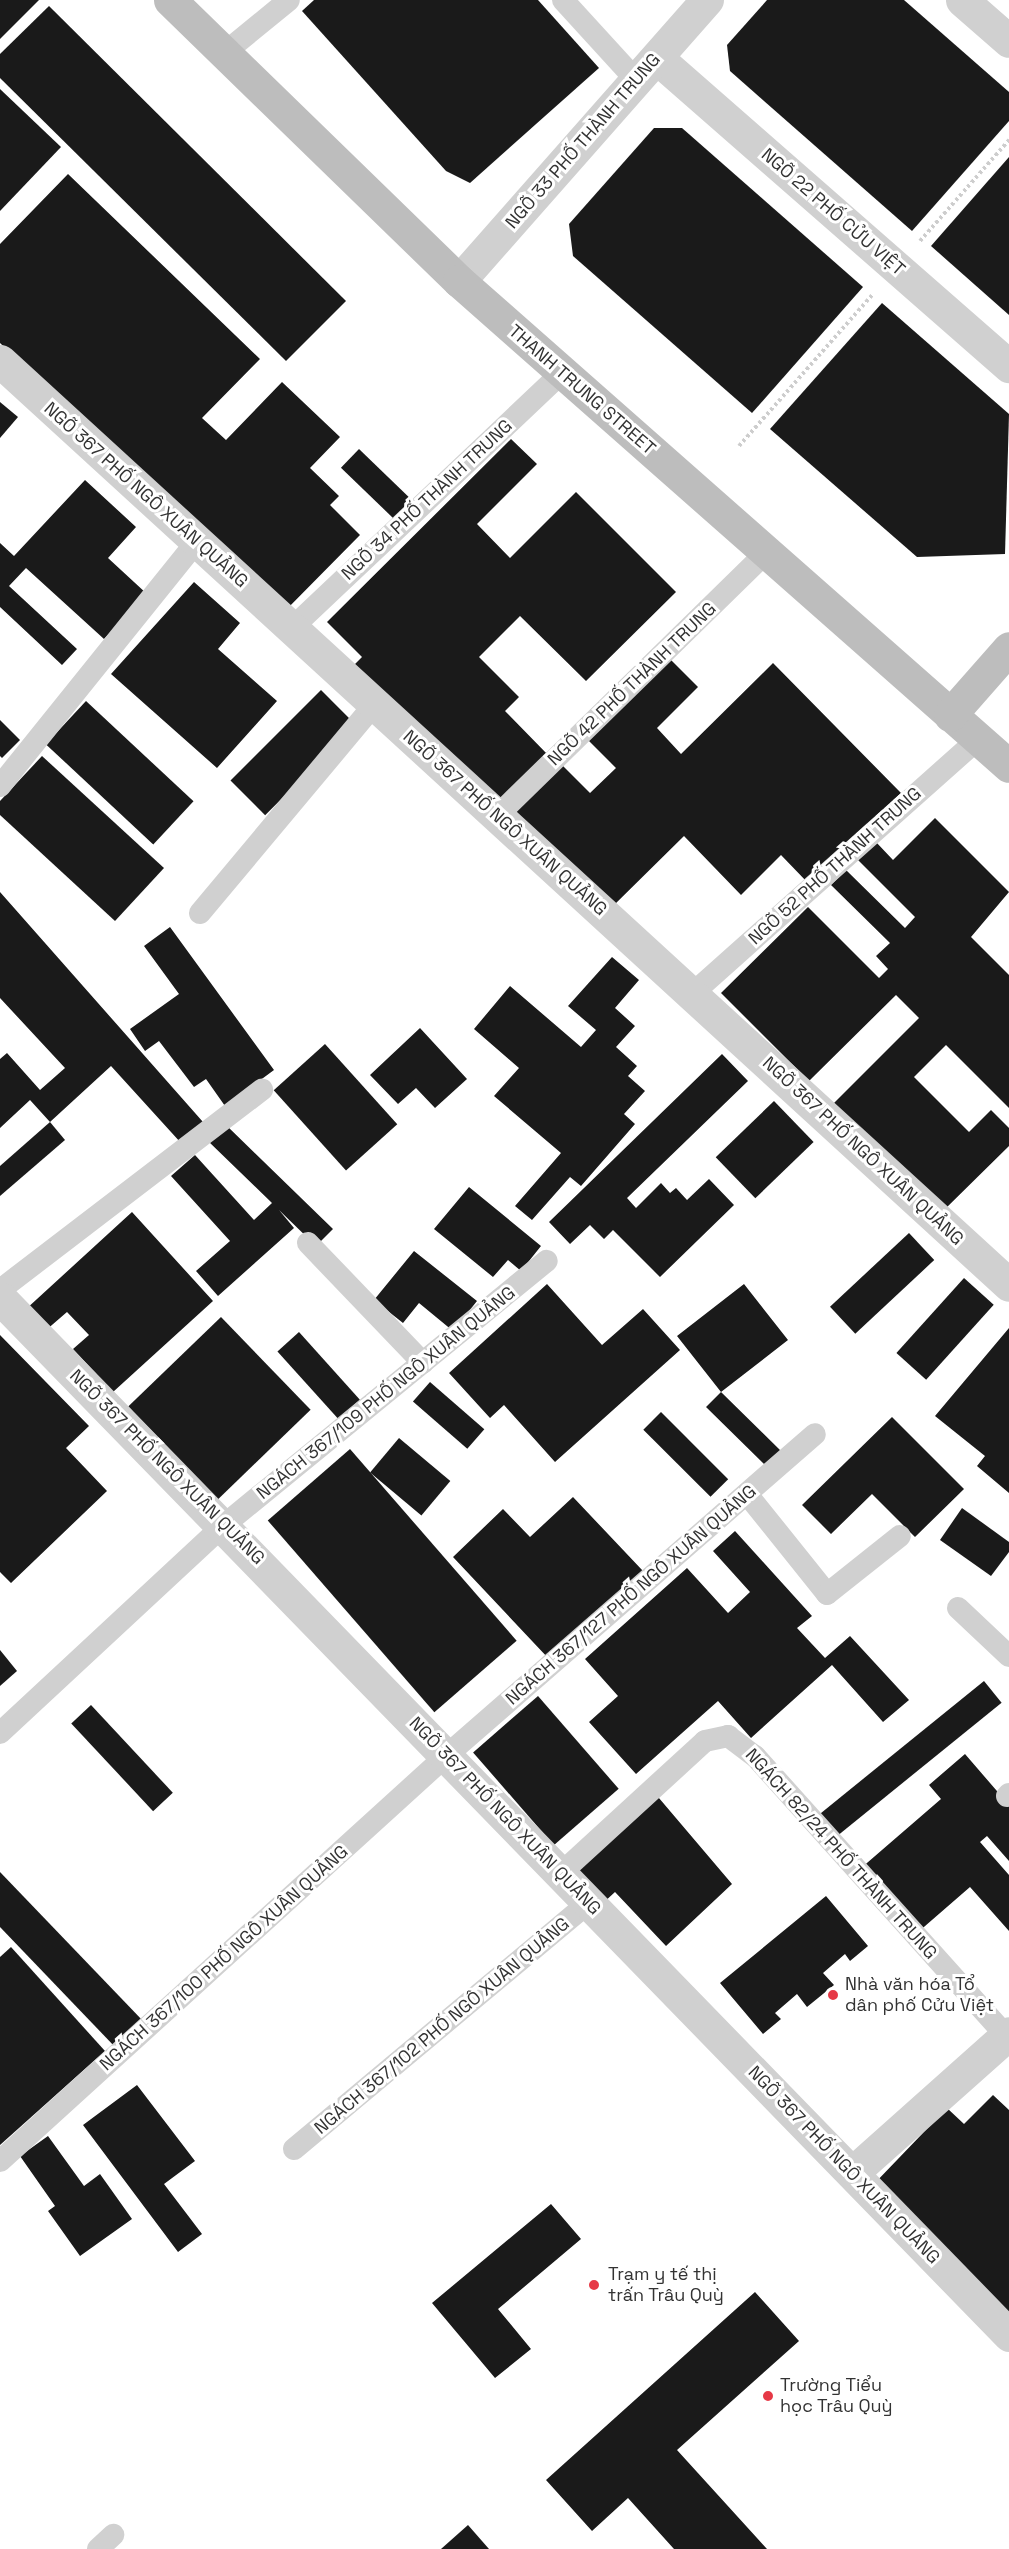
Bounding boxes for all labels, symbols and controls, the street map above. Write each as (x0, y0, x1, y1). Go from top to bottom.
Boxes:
street label: NGÕ 33 PHỐ THÀNH TRUNG (501, 49, 665, 233)
street label: NGÕ 22 PHỐ CỬU VIỆT (757, 144, 909, 280)
street label: THANH TRUNG STREET (504, 320, 660, 460)
street label: NGÕ 367 PHỐ NGÔ XUÂN QUẢNG (40, 398, 252, 592)
street label: NGÕ 34 PHỐ THÀNH TRUNG (337, 415, 517, 585)
street label: NGÕ 42 PHỐ THÀNH TRUNG (543, 598, 721, 770)
street label: NGÕ 367 PHỐ NGÔ XUÂN QUẢNG (399, 726, 611, 920)
street label: NGÕ 52 PHỐ THÀNH TRUNG (744, 782, 926, 950)
street label: NGÕ 367 PHỐ NGÔ XUÂN QUẢNG (758, 1052, 968, 1250)
street label: NGÁCH 367/109 PHỐ NGÔ XUÂN QUẢNG (253, 1282, 519, 1504)
street label: NGÕ 367 PHỐ NGÔ XUÂN QUẢNG (65, 1365, 269, 1569)
street label: NGÁCH 367/127 PHỐ NGÔ XUÂN QUẢNG (502, 1480, 760, 1710)
street label: NGÕ 367 PHỐ NGÔ XUÂN QUẢNG (405, 1713, 605, 1919)
street label: NGÁCH 82/24 PHỐ THÀNH TRUNG (740, 1744, 942, 1964)
street label: NGÁCH 367/100 PHỐ NGÔ XUÂN QUẢNG (95, 1841, 353, 2075)
street label: NGÁCH 367/102 PHỐ NGÔ XUÂN QUẢNG (310, 1913, 574, 2139)
place label: Nhà văn hóa Tổ dân phố Cửu Việt (845, 1974, 994, 2016)
marker: Nhà văn hóa Tổ dân phố Cửu Việt (826, 1988, 840, 2002)
street label: NGÕ 367 PHỐ NGÔ XUÂN QUẢNG (744, 2062, 944, 2268)
place label: Trạm y tế thị trấn Trâu Quỳ (608, 2264, 724, 2306)
marker: Trạm y tế thị trấn Trâu Quỳ (585, 2276, 603, 2294)
place label: Trường Tiểu học Trâu Quỳ (780, 2375, 893, 2418)
marker: Trường Tiểu học Trâu Quỳ (761, 2389, 775, 2403)

